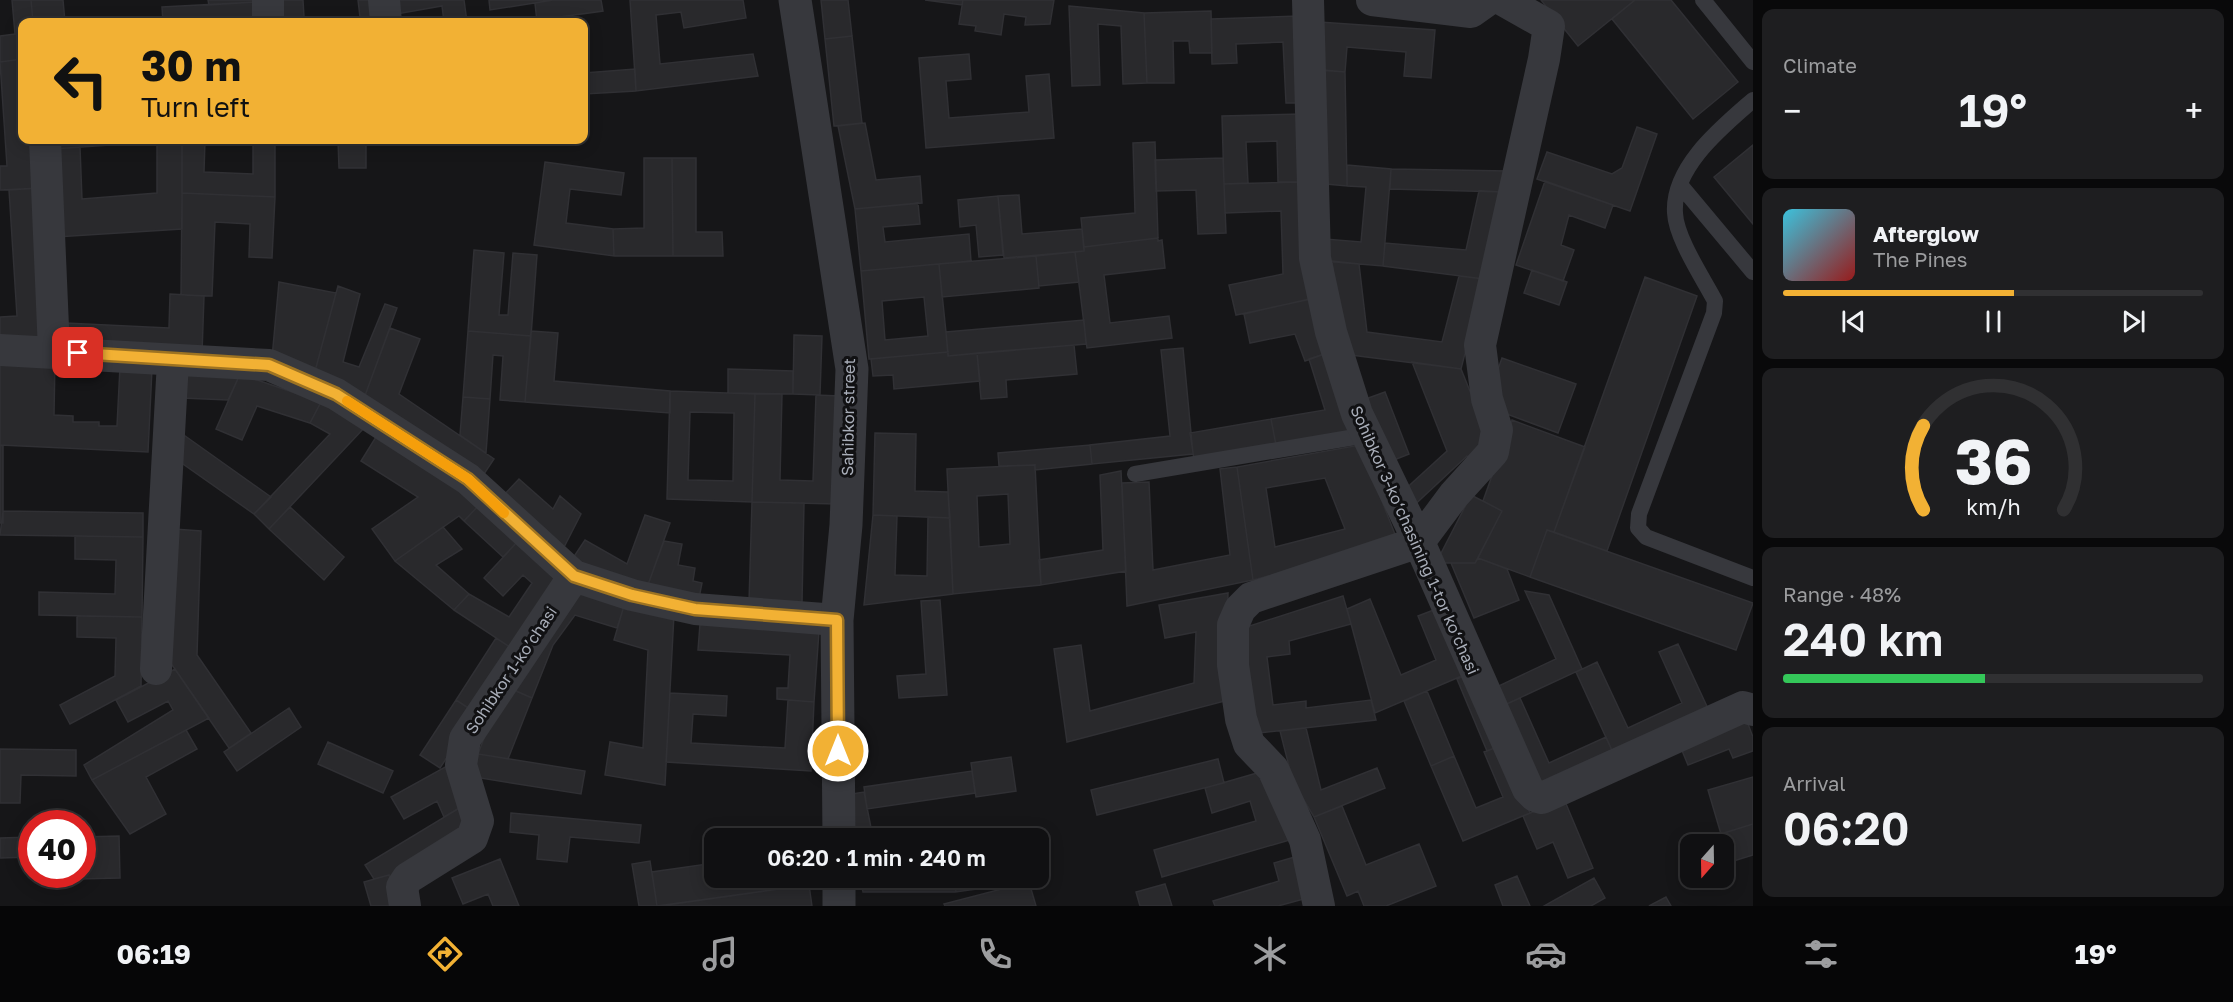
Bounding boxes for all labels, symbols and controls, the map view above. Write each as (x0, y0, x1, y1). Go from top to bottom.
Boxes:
text: 30 m (141, 40, 241, 90)
icon: left (42, 42, 120, 120)
text: Climate (1783, 53, 1857, 77)
text: 19° (1959, 83, 2027, 137)
text: Turn left (141, 91, 250, 123)
text: − (1783, 91, 1801, 130)
text: + (2185, 91, 2203, 130)
text: Afterglow (1873, 220, 1979, 247)
text: The Pines (1873, 247, 1967, 271)
icon: previous (1837, 305, 1870, 338)
icon: pause (1977, 305, 2010, 338)
icon: next (2117, 305, 2150, 338)
pin (52, 327, 103, 378)
icon: arrive (61, 336, 94, 369)
street label: Sahibkor street (837, 358, 859, 476)
street label: Sohibkor 3-ko‘chasining 1-tor ko‘chasi (1346, 402, 1484, 678)
text: 36 (1954, 423, 2032, 498)
text: km/h (1966, 494, 2020, 520)
text: Range · 48% (1783, 582, 1901, 606)
street label: Sohibkor 1-koʼchasi (461, 603, 561, 737)
text: 240 km (1783, 612, 1943, 666)
position arrow (806, 719, 870, 783)
text: Arrival (1783, 771, 1846, 795)
text: 06:20 (1783, 801, 1910, 855)
speed limit sign: 40 (18, 810, 96, 888)
north arrow (1680, 834, 1734, 888)
map controls (1680, 834, 1734, 888)
text: 06:20 · 1 min · 240 m (767, 844, 986, 871)
icon: directions (424, 933, 466, 975)
icon: music (699, 933, 741, 975)
icon: phone (974, 933, 1016, 975)
icon: climate (1249, 933, 1291, 975)
icon: car (1525, 933, 1567, 975)
icon: filters (1800, 933, 1842, 975)
text: 06:19 (117, 938, 191, 970)
text: 19° (2075, 938, 2116, 970)

